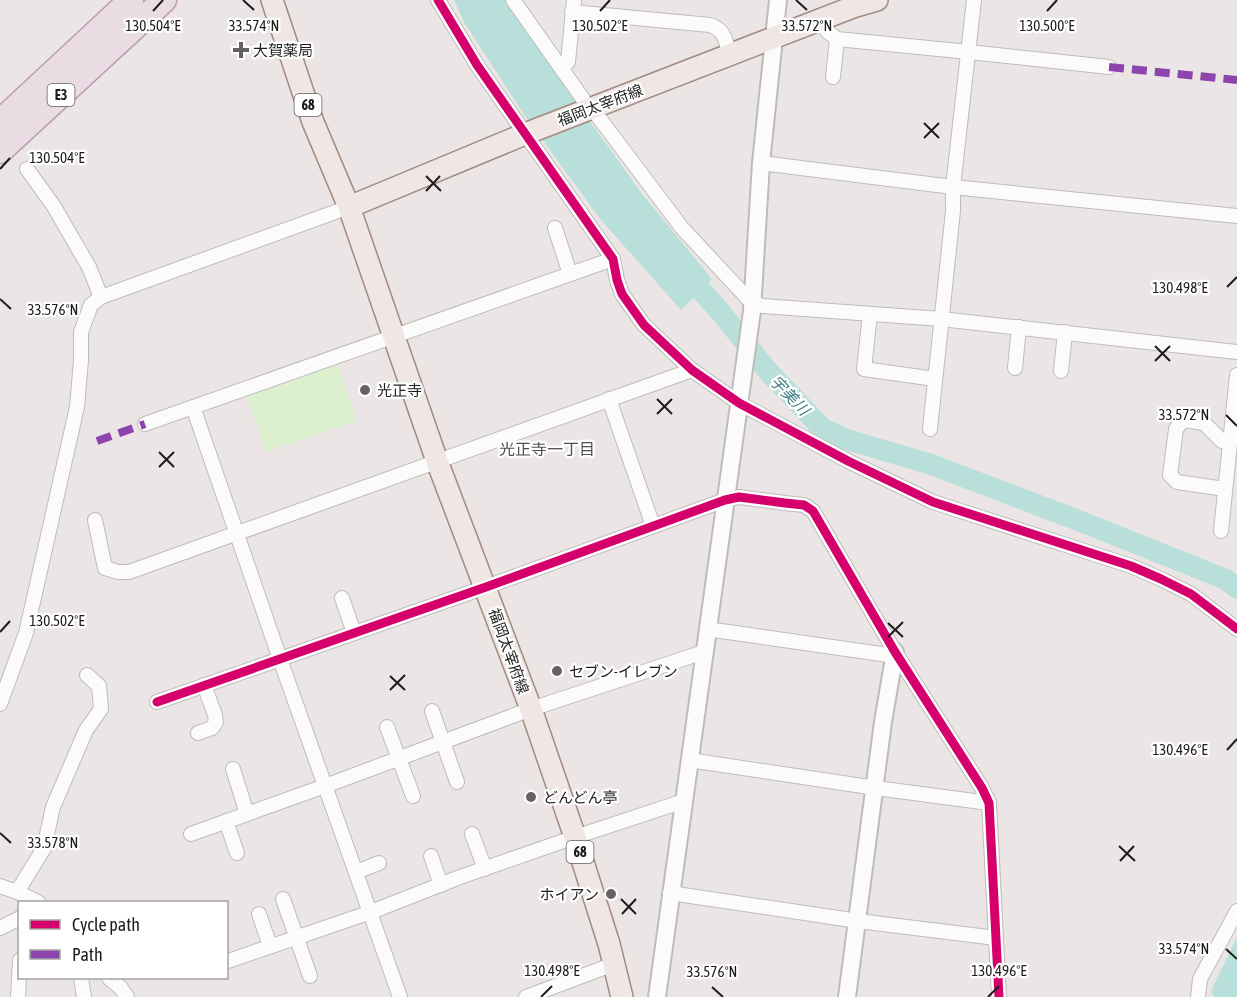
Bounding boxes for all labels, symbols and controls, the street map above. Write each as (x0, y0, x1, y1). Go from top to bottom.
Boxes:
text: 130.504°E (125, 17, 181, 34)
text: 33.574°N (229, 17, 279, 34)
text: 130.502°E (572, 17, 628, 34)
text: 33.572°N (782, 17, 832, 34)
text: 130.500°E (1019, 17, 1075, 34)
place label: 大賀薬局 (253, 42, 313, 59)
marker: 大賀薬局 (234, 43, 248, 57)
street label: 福岡太宰府線 (555, 81, 645, 129)
road number: E3 (48, 84, 74, 106)
road number: 68 (294, 94, 322, 116)
text: 130.504°E (29, 149, 85, 166)
text: 130.498°E (1152, 279, 1208, 296)
text: 33.576°N (28, 301, 78, 318)
water label: 宇美川 (767, 371, 815, 420)
place label: 光正寺 (377, 382, 422, 399)
marker: 光正寺 (358, 383, 372, 397)
text: 33.572°N (1159, 406, 1209, 423)
district label: 光正寺一丁目 (499, 440, 595, 458)
street label: 福岡太宰府線 (486, 606, 532, 696)
text: 130.502°E (29, 612, 85, 629)
place label: セブン-イレブン (569, 663, 678, 680)
marker: セブン-イレブン (550, 664, 564, 678)
text: 130.496°E (1152, 741, 1208, 758)
place label: どんどん亭 (543, 789, 618, 806)
marker: どんどん亭 (524, 790, 538, 804)
text: 33.578°N (28, 834, 78, 851)
road number: 68 (566, 841, 594, 863)
place label: ホイアン (540, 886, 599, 903)
marker: ホイアン (604, 887, 618, 901)
legend (18, 901, 228, 979)
text: Cycle path (72, 914, 140, 935)
text: 33.574°N (1159, 940, 1209, 957)
text: Path (72, 944, 103, 965)
text: 130.498°E (524, 962, 580, 979)
text: 130.496°E (971, 962, 1027, 979)
text: 33.576°N (687, 963, 737, 980)

